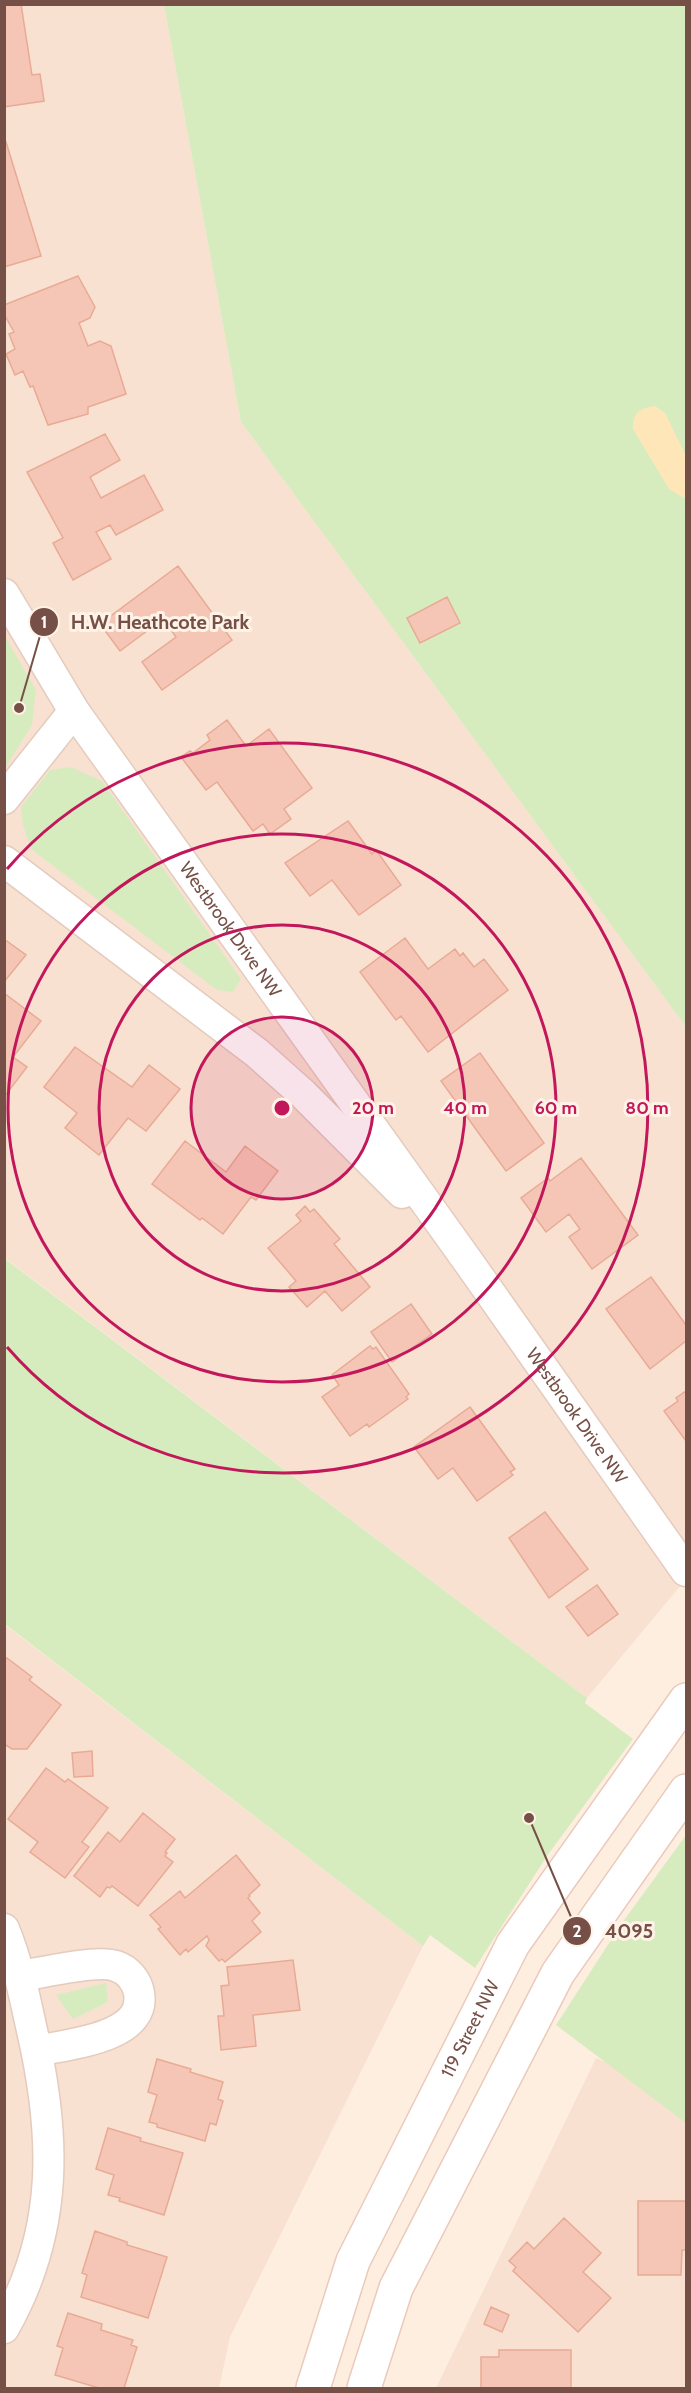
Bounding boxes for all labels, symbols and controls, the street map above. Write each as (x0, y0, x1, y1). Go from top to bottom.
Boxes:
callout: H.W. Heathcote Park (29, 603, 261, 641)
text: H.W. Heathcote Park (71, 610, 249, 634)
text: 1 (41, 611, 47, 633)
street label: Westbrook Drive NW (175, 858, 286, 1001)
text: 20 m (352, 1097, 394, 1119)
text: 40 m (443, 1097, 487, 1119)
text: 60 m (535, 1097, 577, 1119)
text: 80 m (625, 1097, 669, 1119)
centre of rings (272, 1098, 292, 1118)
street label: Westbrook Drive NW (521, 1344, 632, 1488)
callout: 4095 (562, 1912, 665, 1950)
text: 4095 (605, 1919, 653, 1943)
text: 2 (572, 1920, 582, 1942)
street label: 119 Street NW (436, 1977, 504, 2081)

